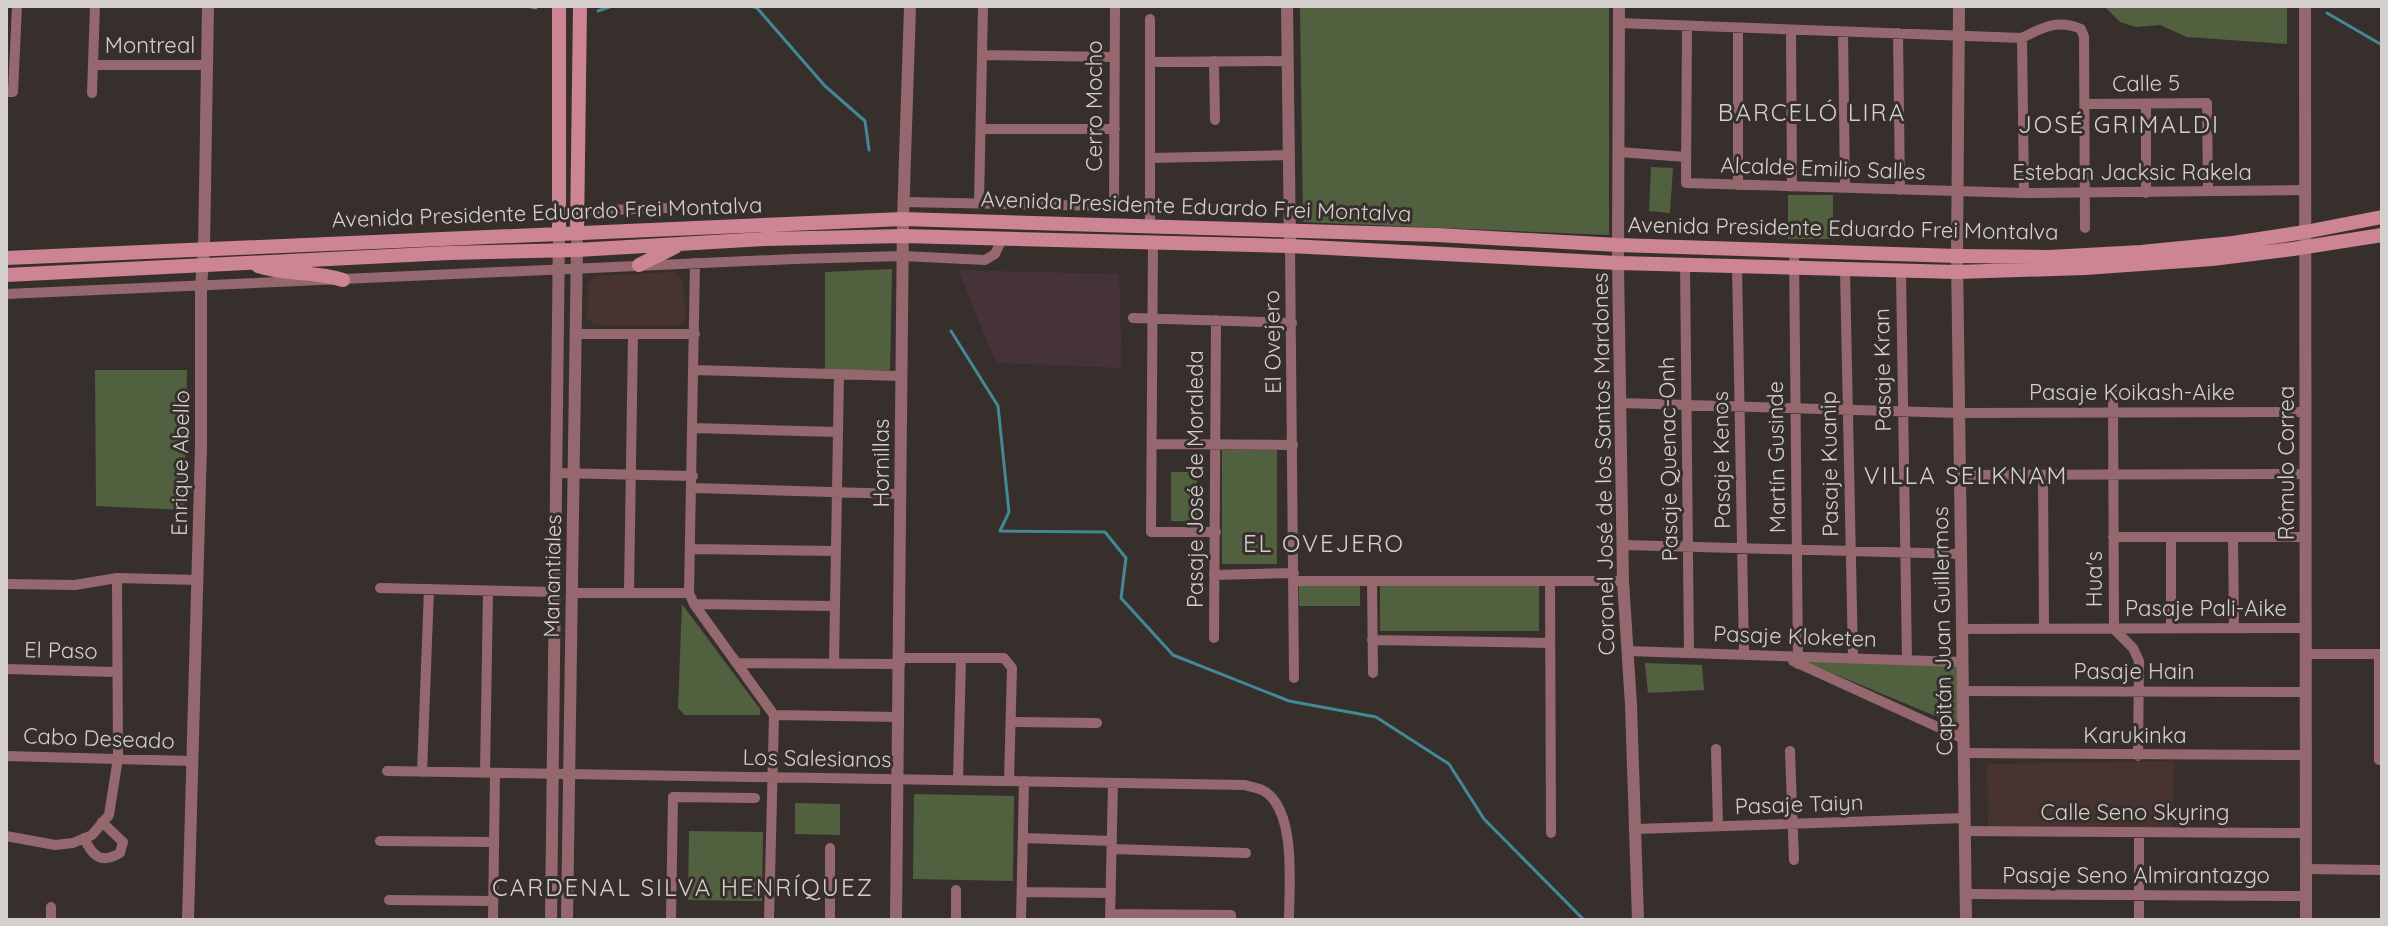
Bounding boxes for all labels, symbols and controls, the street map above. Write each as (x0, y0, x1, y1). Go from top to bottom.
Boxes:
street label: Montreal (105, 31, 195, 59)
street label: Cerro Mocho (1080, 40, 1108, 172)
street label: Calle 5 (2112, 68, 2180, 98)
district label: BARCELÓ LIRA (1718, 97, 1906, 127)
district label: JOSÉ GRIMALDI (2018, 109, 2220, 139)
street label: Alcalde Emilio Salles (1720, 150, 1926, 186)
street label: Esteban Jacksic Rakela (2012, 158, 2252, 186)
street label: Avenida Presidente Eduardo Frei Montalva (980, 184, 1412, 228)
street label: Avenida Presidente Eduardo Frei Montalva (331, 190, 763, 234)
street label: Avenida Presidente Eduardo Frei Montalva (1627, 210, 2059, 246)
street label: Coronel José de los Santos Mardones (1586, 272, 1620, 656)
street label: El Ovejero (1257, 290, 1287, 394)
street label: Pasaje Kran (1867, 308, 1897, 432)
street label: Pasaje José de Moraleda (1181, 350, 1209, 608)
street label: Pasaje Quenac-Onh (1652, 356, 1684, 562)
street label: Pasaje Koikash-Aike (2029, 378, 2235, 406)
street label: Martín Gusinde (1761, 381, 1791, 533)
street label: Rómulo Correa (2272, 386, 2300, 540)
street label: Enrique Abello (165, 390, 195, 536)
street label: Pasaje Kenos (1706, 391, 1736, 529)
street label: Pasaje Kuanip (1814, 391, 1844, 537)
street label: Hornillas (867, 419, 895, 507)
district label: VILLA SELKNAM (1864, 460, 2068, 490)
street label: Capitán Juan Guillermos (1926, 506, 1958, 756)
street label: Manantiales (537, 514, 567, 638)
district label: EL OVEJERO (1243, 528, 1405, 558)
street label: Hua's (2080, 551, 2108, 607)
street label: Pasaje Pali-Aike (2125, 594, 2287, 622)
street label: Pasaje Kloketen (1713, 619, 1877, 653)
street label: El Paso (24, 635, 98, 665)
street label: Pasaje Hain (2073, 657, 2195, 685)
street label: Cabo Deseado (23, 721, 175, 755)
street label: Karukinka (2083, 721, 2187, 749)
street label: Los Salesianos (742, 743, 892, 773)
street label: Pasaje Taiyn (1734, 788, 1864, 820)
street label: Calle Seno Skyring (2040, 798, 2230, 826)
street label: Pasaje Seno Almirantazgo (2002, 861, 2270, 889)
district label: CARDENAL SILVA HENRÍQUEZ (492, 872, 874, 902)

